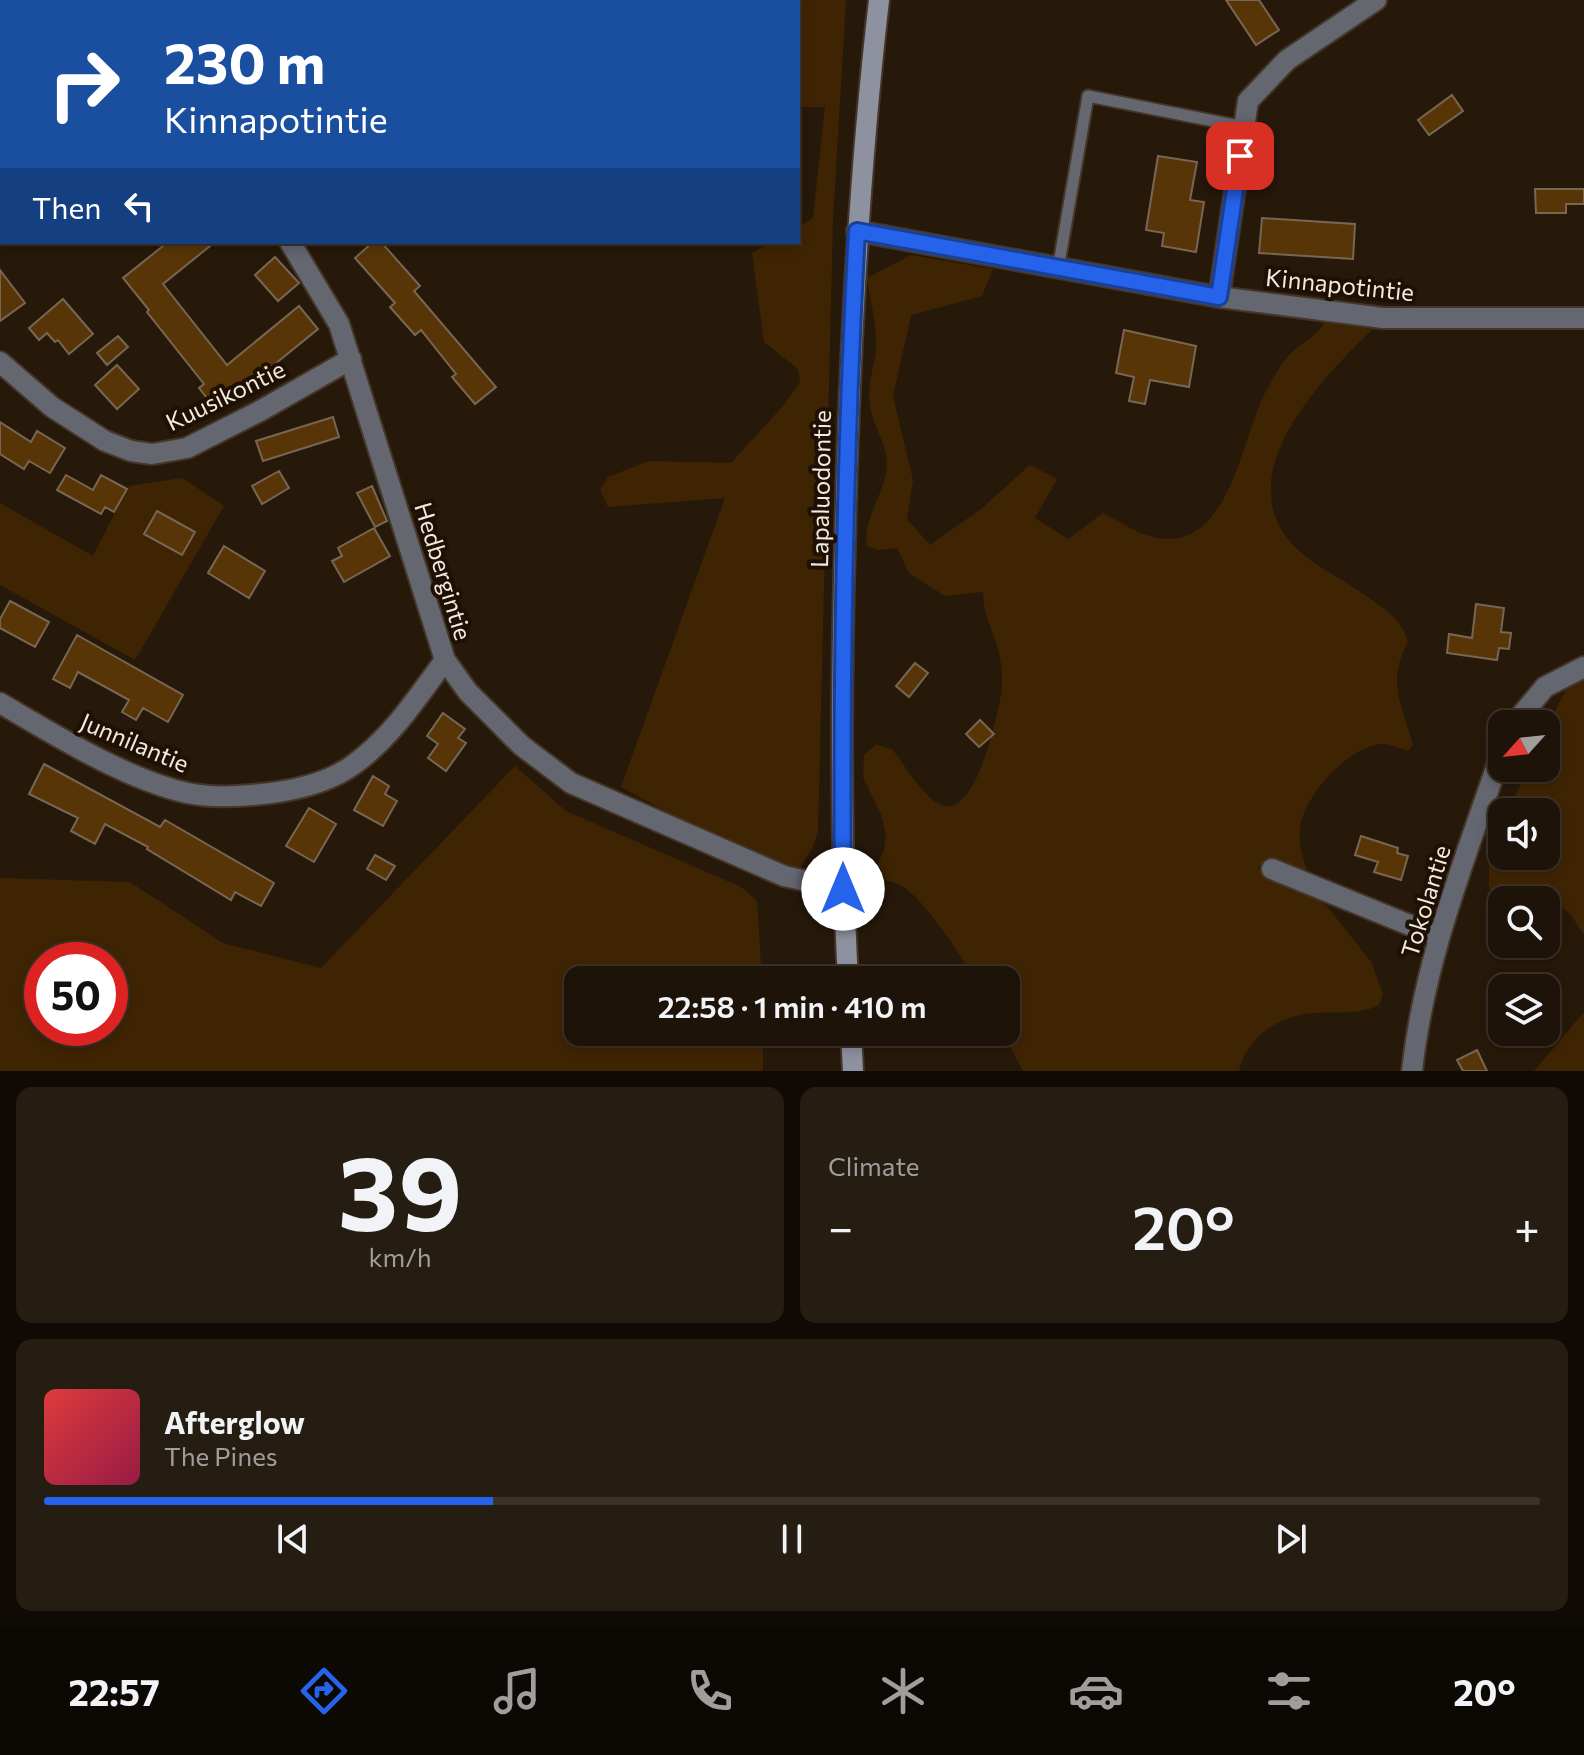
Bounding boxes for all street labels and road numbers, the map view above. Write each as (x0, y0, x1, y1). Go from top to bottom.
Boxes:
street label: Kinnapotintie (1264, 262, 1416, 306)
street label: Kuusikontie (161, 354, 289, 436)
street label: Lapaluodontie (804, 410, 836, 568)
street label: Hedbergintie (409, 499, 479, 643)
street label: Junnilantie (76, 706, 194, 778)
street label: Tokolantie (1394, 841, 1456, 961)

